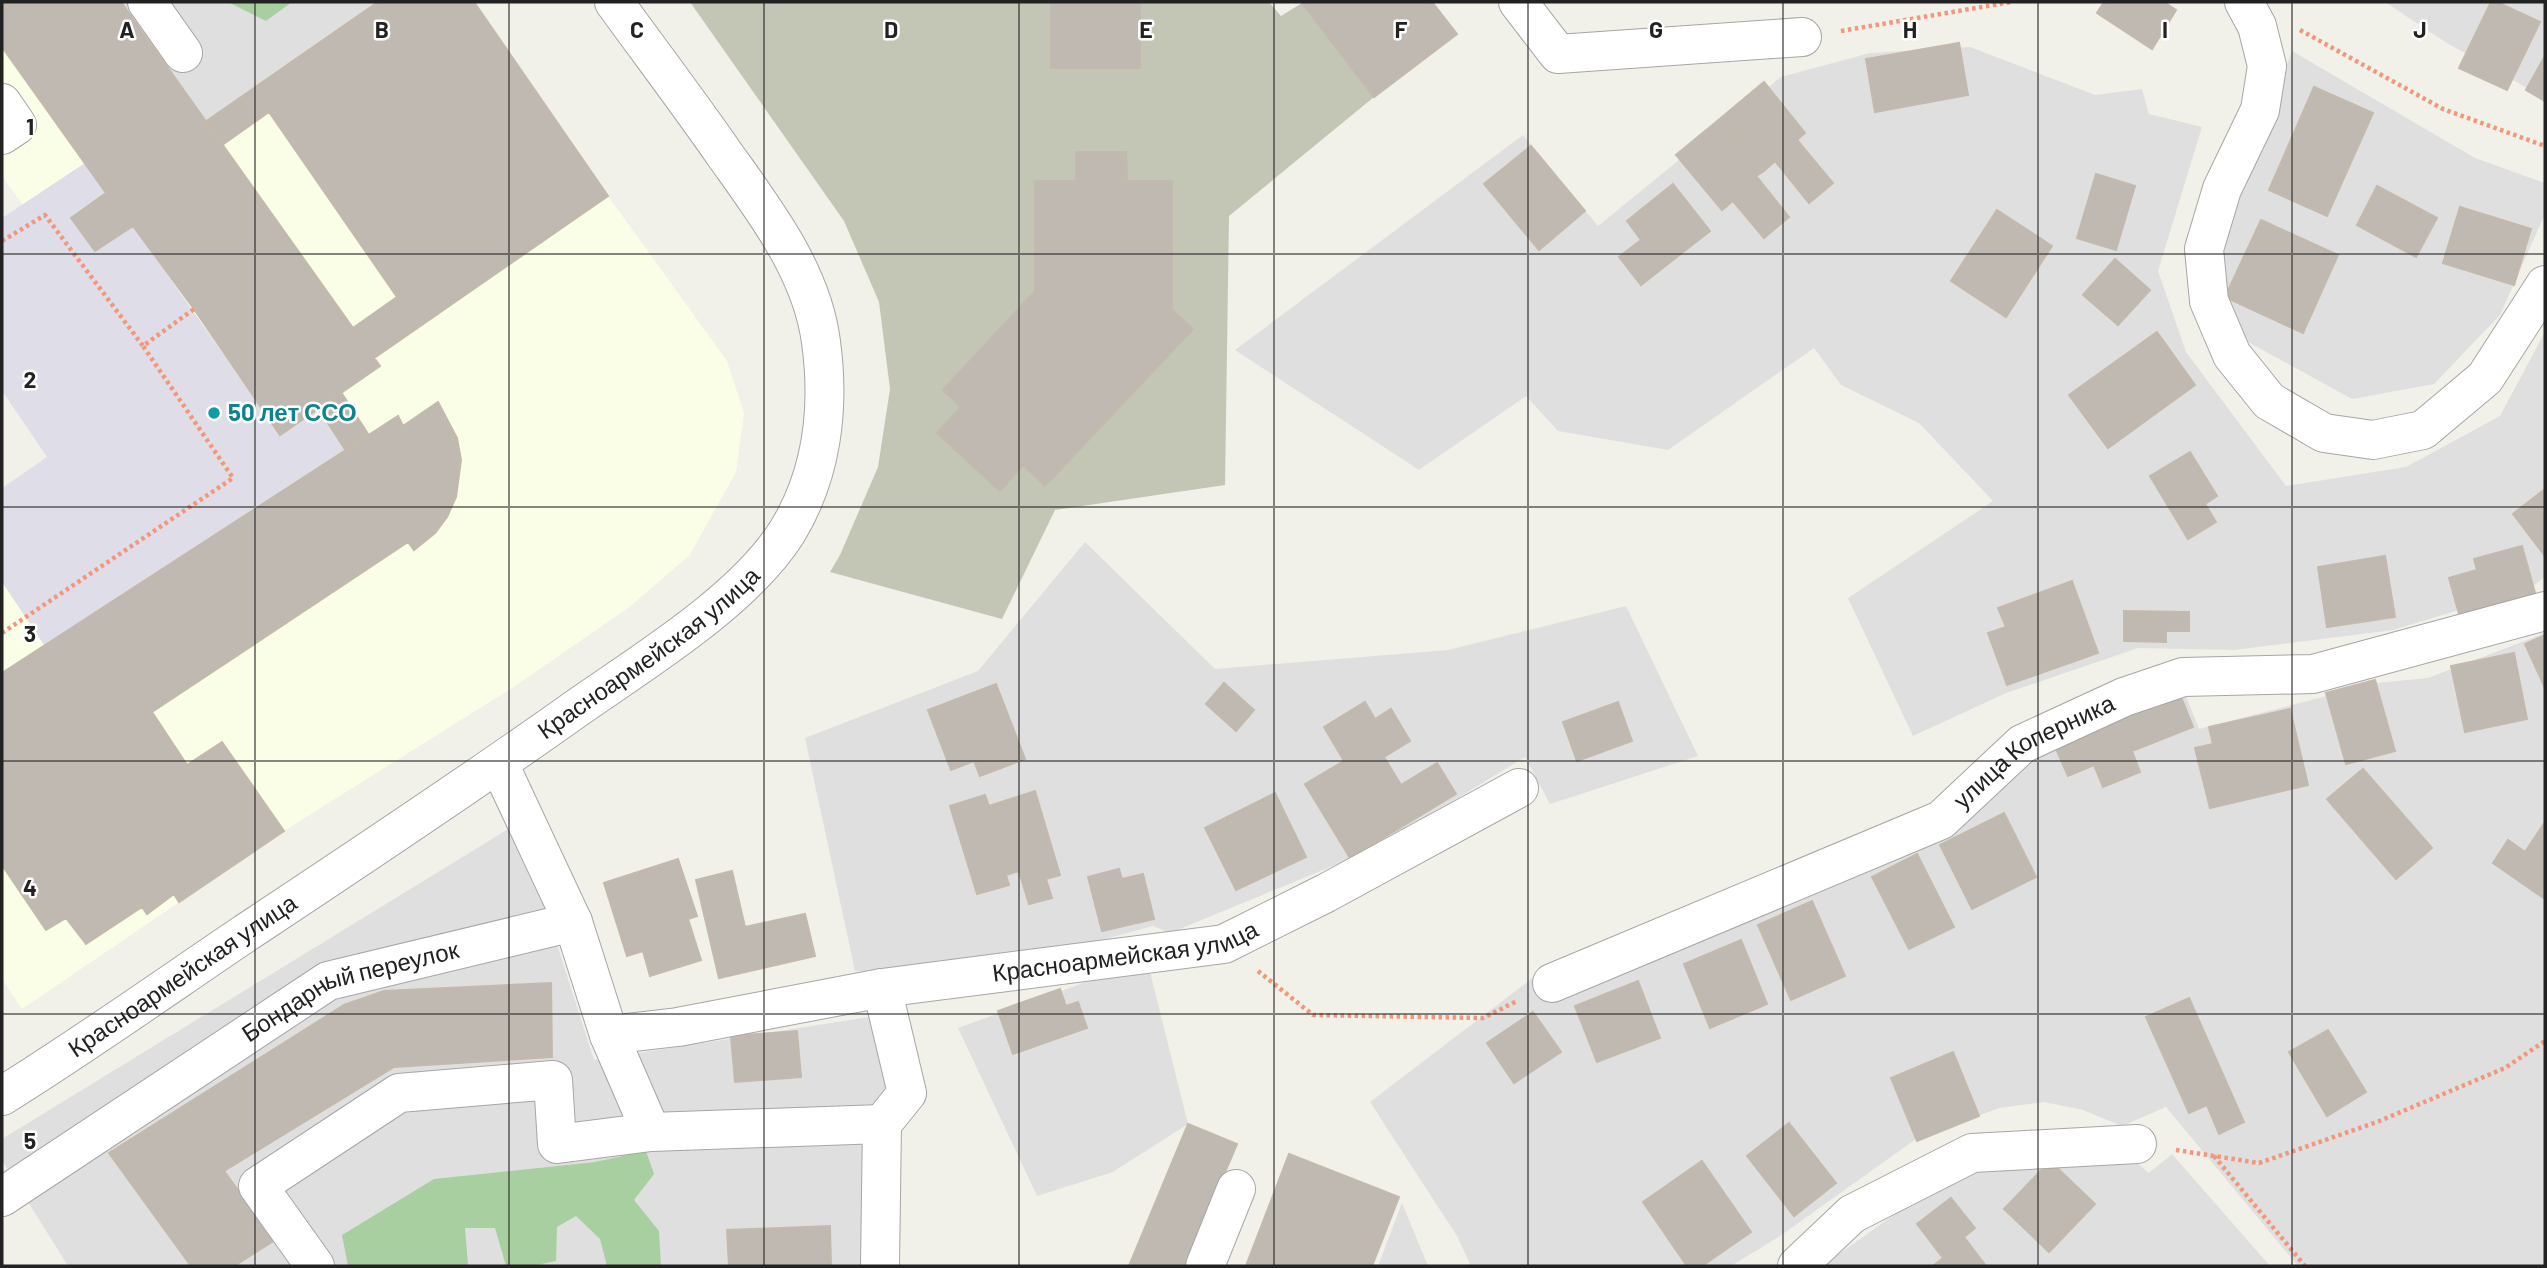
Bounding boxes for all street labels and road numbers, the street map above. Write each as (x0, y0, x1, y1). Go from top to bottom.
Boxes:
street label: Красноармейская улица (531, 560, 765, 744)
street label: улица Коперника (1947, 687, 2119, 814)
street label: Красноармейская улица (62, 887, 302, 1062)
street label: Красноармейская улица (991, 913, 1263, 987)
street label: Бондарный переулок (236, 934, 462, 1047)

